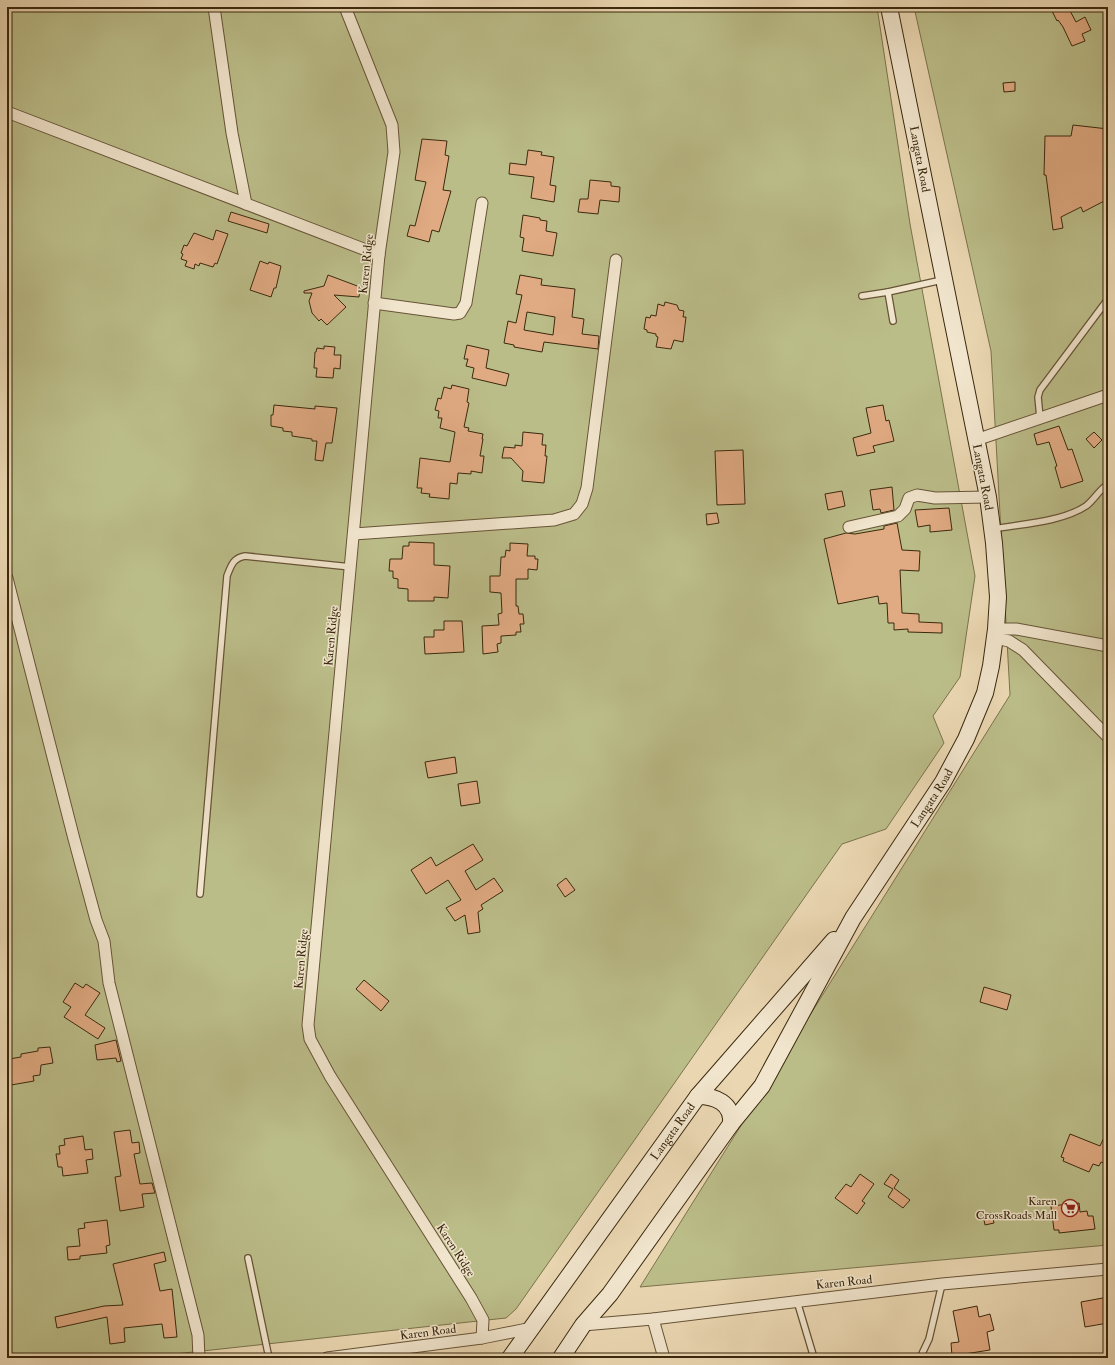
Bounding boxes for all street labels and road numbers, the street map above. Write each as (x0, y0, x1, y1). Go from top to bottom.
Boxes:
street label: Langata Road (906, 125, 933, 194)
street label: Karen Ridge (356, 233, 377, 295)
street label: Langata Road (969, 443, 996, 512)
street label: Karen Ridge (321, 605, 342, 667)
street label: Langata Road (908, 766, 957, 831)
street label: Karen Ridge (291, 928, 312, 990)
street label: Langata Road (647, 1100, 699, 1163)
street label: Karen Ridge (433, 1221, 478, 1280)
street label: Karen Road (815, 1272, 873, 1293)
street label: Karen Road (399, 1322, 457, 1343)

